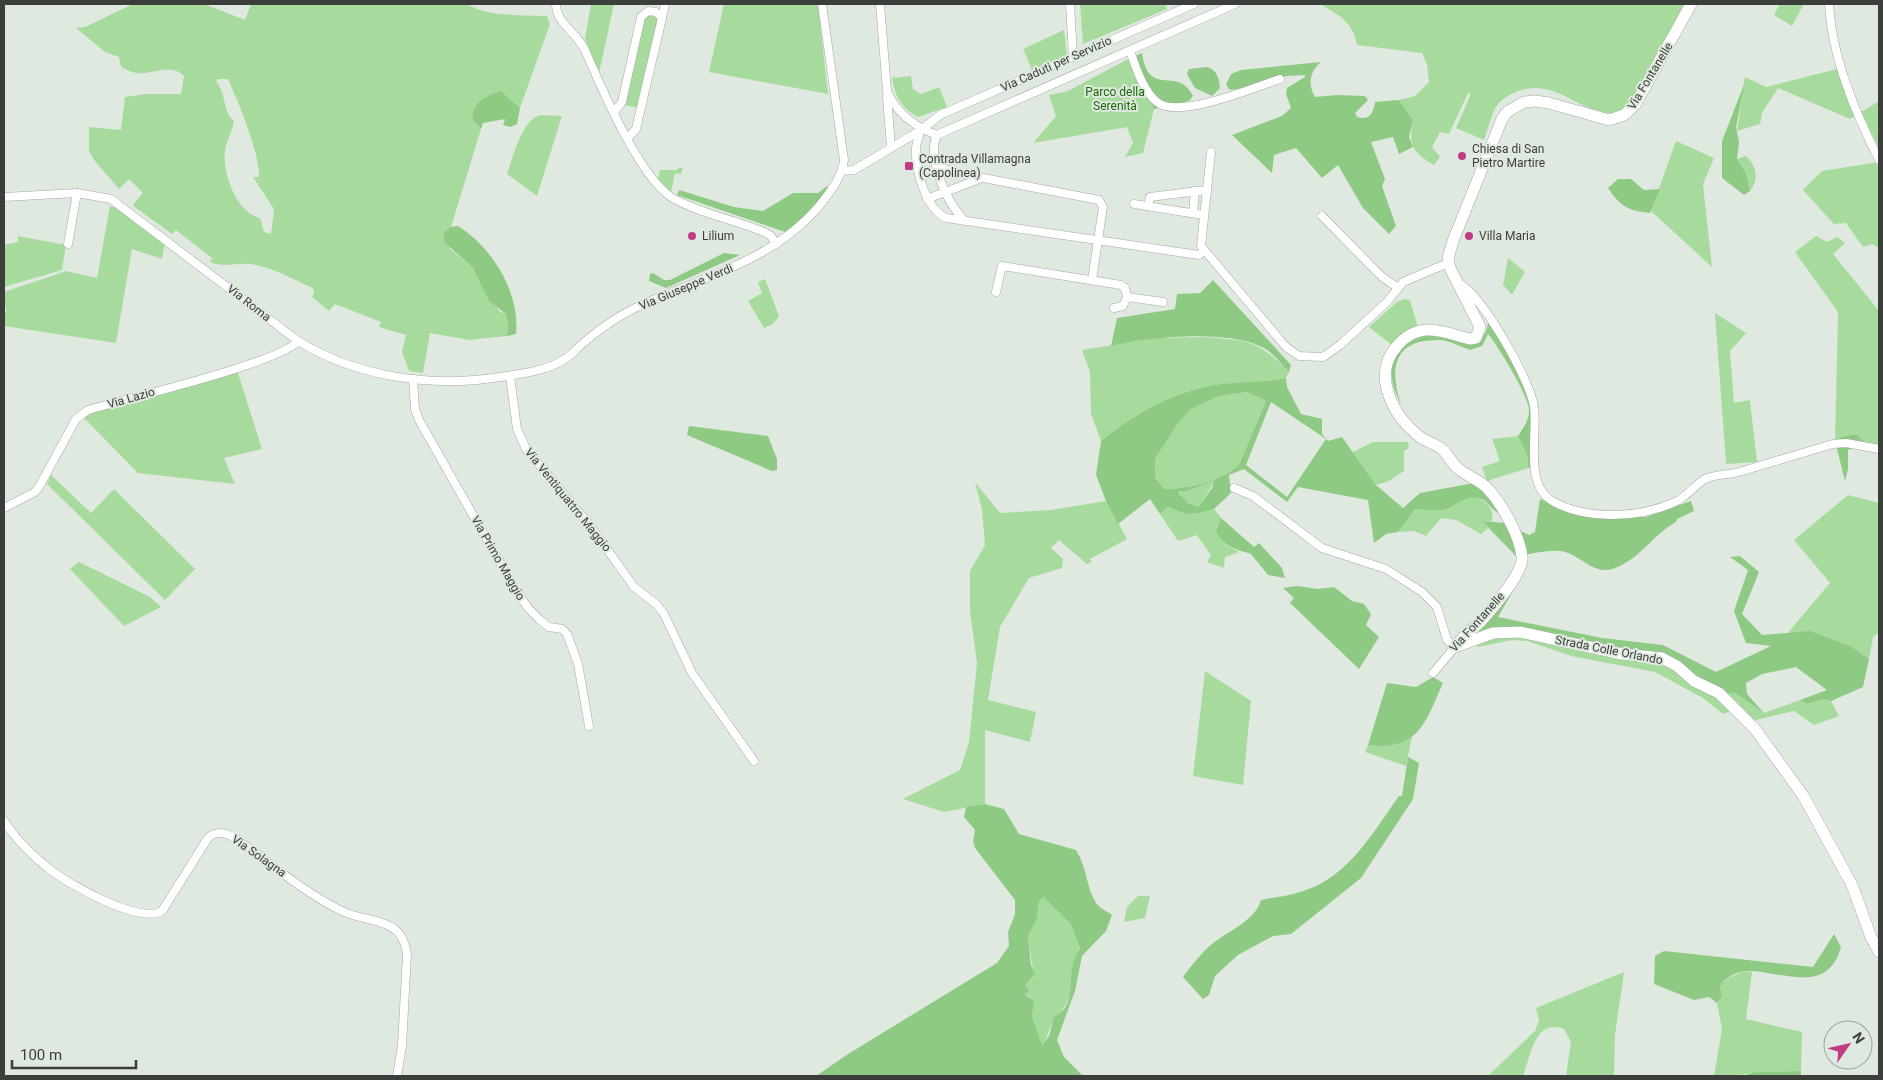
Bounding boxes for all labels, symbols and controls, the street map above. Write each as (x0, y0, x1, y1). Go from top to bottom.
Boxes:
street label: Via Caduti per Servizio (998, 33, 1114, 95)
street label: Via Fontanelle (1625, 40, 1675, 112)
park label: Parco della Serenità (1085, 85, 1145, 113)
place label: Chiesa di San Pietro Martire (1472, 142, 1545, 170)
marker: Chiesa di San Pietro Martire (1456, 150, 1468, 162)
place label: Contrada Villamagna (Capolinea) (919, 152, 1031, 180)
marker: Contrada Villamagna (Capolinea) (903, 160, 915, 172)
place label: Lilium (702, 229, 734, 243)
place label: Villa Maria (1479, 229, 1535, 243)
marker: Lilium (686, 230, 698, 242)
marker: Villa Maria (1463, 230, 1475, 242)
street label: Via Giuseppe Verdi (637, 261, 735, 313)
street label: Via Roma (224, 282, 274, 324)
street label: Via Lazio (106, 385, 157, 411)
street label: Via Ventiquattro Maggio (522, 445, 614, 555)
street label: Via Primo Maggio (468, 513, 528, 603)
street label: Via Fontanelle (1446, 589, 1508, 655)
street label: Strada Colle Orlando (1554, 633, 1664, 667)
street label: Via Solagna (229, 832, 289, 880)
north arrow (1823, 1020, 1873, 1070)
text: N (1849, 1029, 1868, 1046)
scale bar (12, 1038, 136, 1070)
text: 100 m (20, 1046, 62, 1064)

